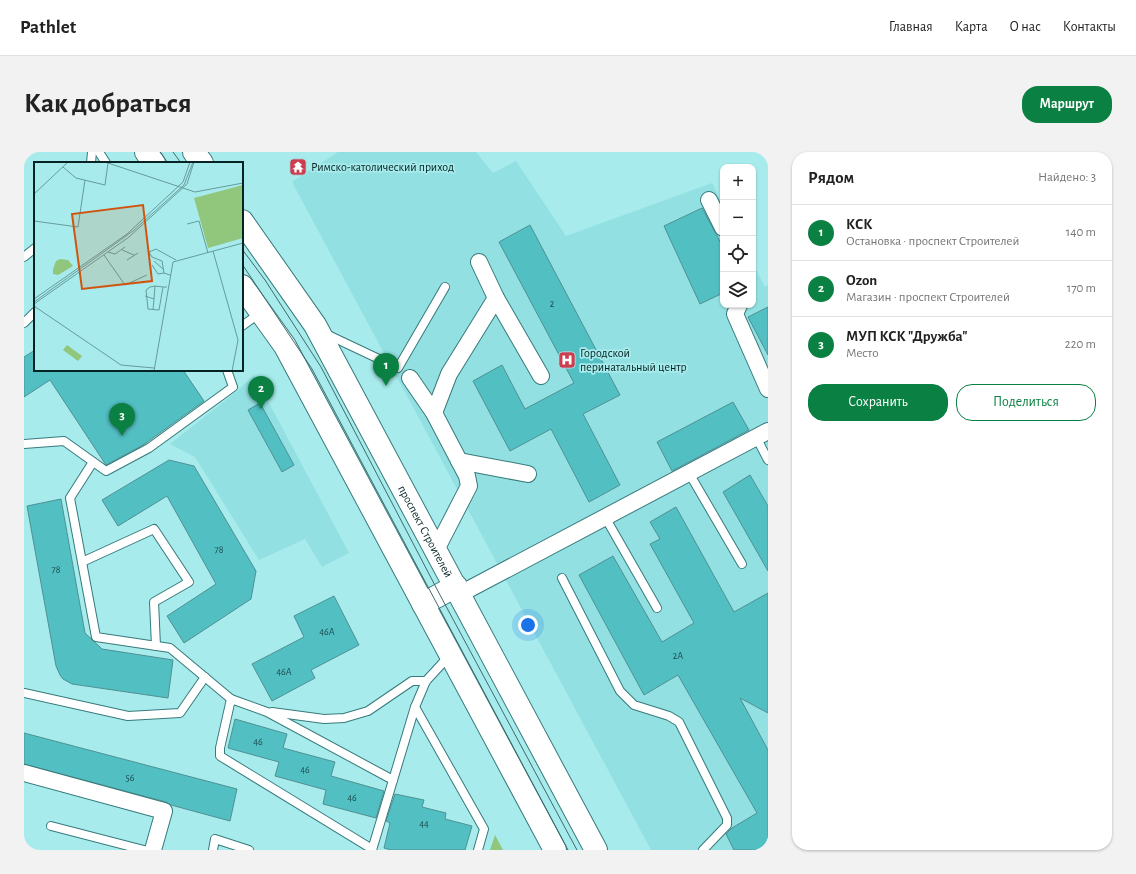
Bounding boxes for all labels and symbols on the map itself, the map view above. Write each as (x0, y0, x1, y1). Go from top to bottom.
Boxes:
temple icon: Римско-католический приход (288, 157, 308, 177)
place label: Римско-католический приход (311, 161, 454, 173)
inset map (34, 162, 243, 371)
house number: 2 (550, 299, 555, 309)
place label: Городской перинатальный центр (580, 347, 687, 373)
hospital icon: Городской перинатальный центр (557, 350, 577, 370)
pin: 1 (373, 353, 399, 386)
pin: 2 (248, 376, 274, 409)
pin: 3 (109, 403, 135, 436)
street label: проспект Строителей (396, 483, 455, 579)
house number: 78 (215, 545, 224, 555)
house number: 78 (52, 565, 61, 575)
your location (518, 615, 538, 635)
house number: 46А (319, 627, 335, 637)
house number: 2А (673, 651, 683, 661)
house number: 46А (276, 667, 292, 677)
house number: 46 (253, 737, 263, 747)
house number: 46 (300, 765, 310, 775)
house number: 56 (126, 773, 135, 783)
house number: 46 (347, 793, 357, 803)
house number: 44 (419, 819, 429, 829)

